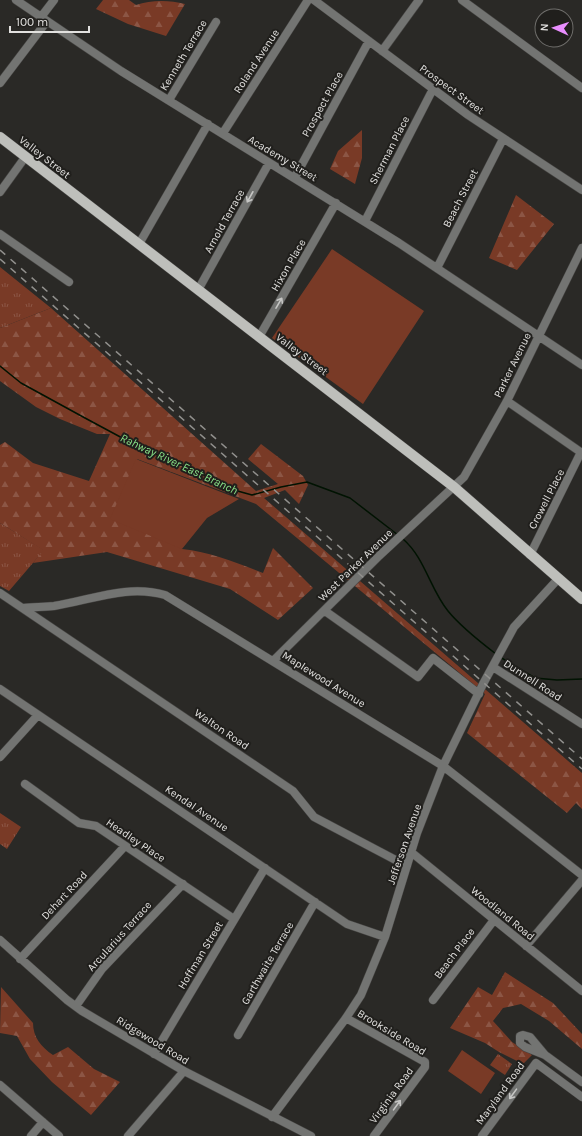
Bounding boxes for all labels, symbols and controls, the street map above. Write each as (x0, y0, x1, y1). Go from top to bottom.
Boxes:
scale bar (10, 8, 89, 34)
north arrow (534, 8, 574, 48)
text: 100 m (16, 15, 48, 29)
street label: Kenneth Terrace (157, 17, 210, 93)
text: N (538, 23, 551, 32)
street label: Roland Avenue (231, 26, 282, 96)
street label: Prospect Street (417, 62, 486, 117)
street label: Prospect Place (299, 69, 346, 139)
street label: Sherman Place (367, 114, 412, 187)
street label: Valley Street (16, 133, 73, 181)
street label: Academy Street (246, 133, 320, 184)
street label: Beach Street (440, 167, 481, 230)
street label: Arnold Terrace (202, 187, 247, 255)
one-way arrow (245, 191, 253, 203)
street label: Hixon Place (268, 237, 309, 294)
one-way arrow (275, 297, 283, 309)
street label: Parker Avenue (491, 330, 534, 400)
street label: Valley Street (273, 331, 330, 378)
water label: Rahway River East Branch (118, 431, 240, 497)
street label: Crowell Place (526, 467, 567, 531)
street label: West Parker Avenue (315, 526, 396, 604)
street label: Maplewood Avenue (280, 649, 368, 711)
street label: Dunnell Road (501, 657, 564, 704)
street label: Walton Road (192, 706, 252, 753)
street label: Kendal Avenue (163, 782, 231, 835)
street label: Jefferson Avenue (385, 802, 424, 886)
street label: Headley Place (104, 816, 168, 865)
street label: Dehart Road (39, 868, 90, 922)
street label: Woodland Road (468, 884, 537, 943)
street label: Arcularius Terrace (85, 898, 154, 974)
street label: Hoffman Street (175, 919, 226, 991)
street label: Garthwaite Terrace (238, 919, 297, 1007)
street label: Beach Place (431, 925, 478, 981)
street label: Brookside Road (355, 1007, 429, 1058)
street label: Ridgewood Road (114, 1014, 192, 1067)
street label: Maryland Road (473, 1059, 528, 1127)
street label: Virginia Road (367, 1065, 416, 1126)
one-way arrow (509, 1088, 517, 1099)
one-way arrow (393, 1099, 401, 1110)

